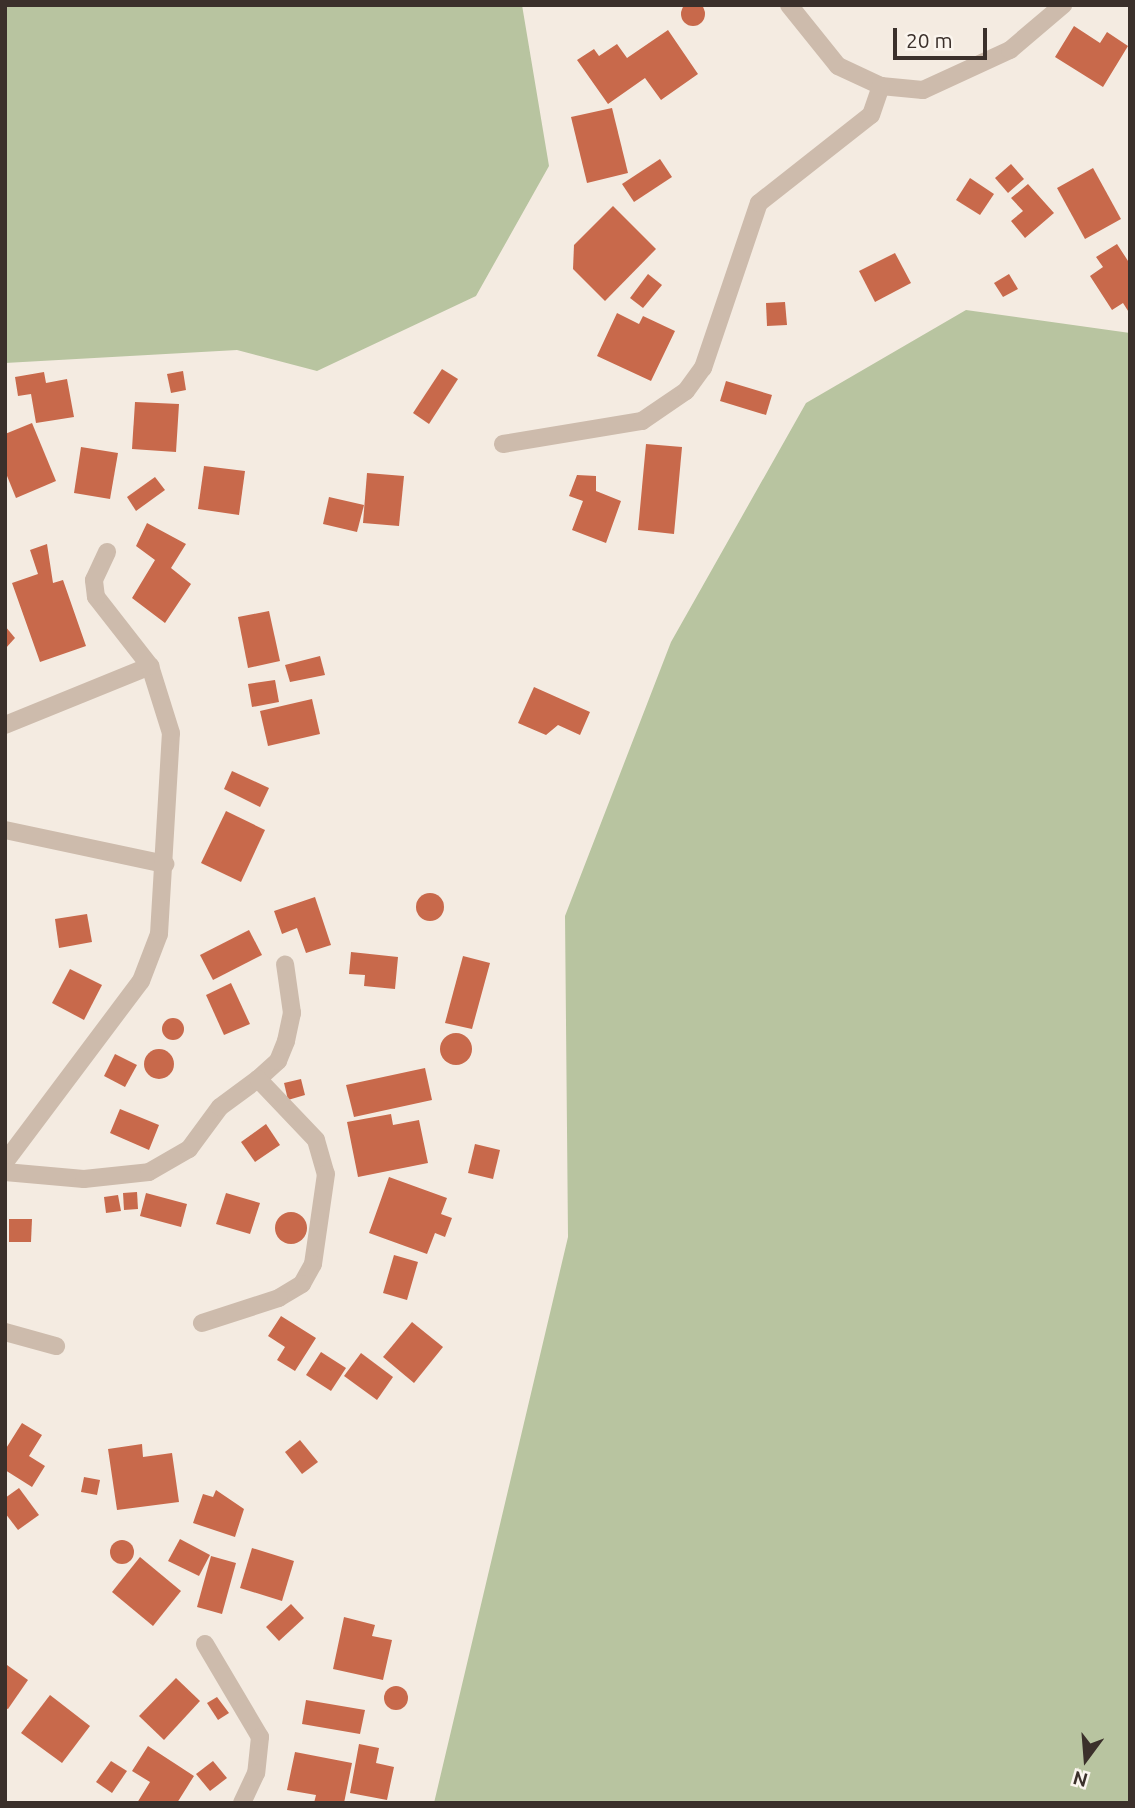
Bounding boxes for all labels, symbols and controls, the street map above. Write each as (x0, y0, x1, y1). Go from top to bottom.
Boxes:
scale bar (897, 14, 992, 58)
text: 20 m (906, 28, 953, 52)
north arrow (1051, 1724, 1121, 1794)
text: N (1070, 1767, 1090, 1792)

